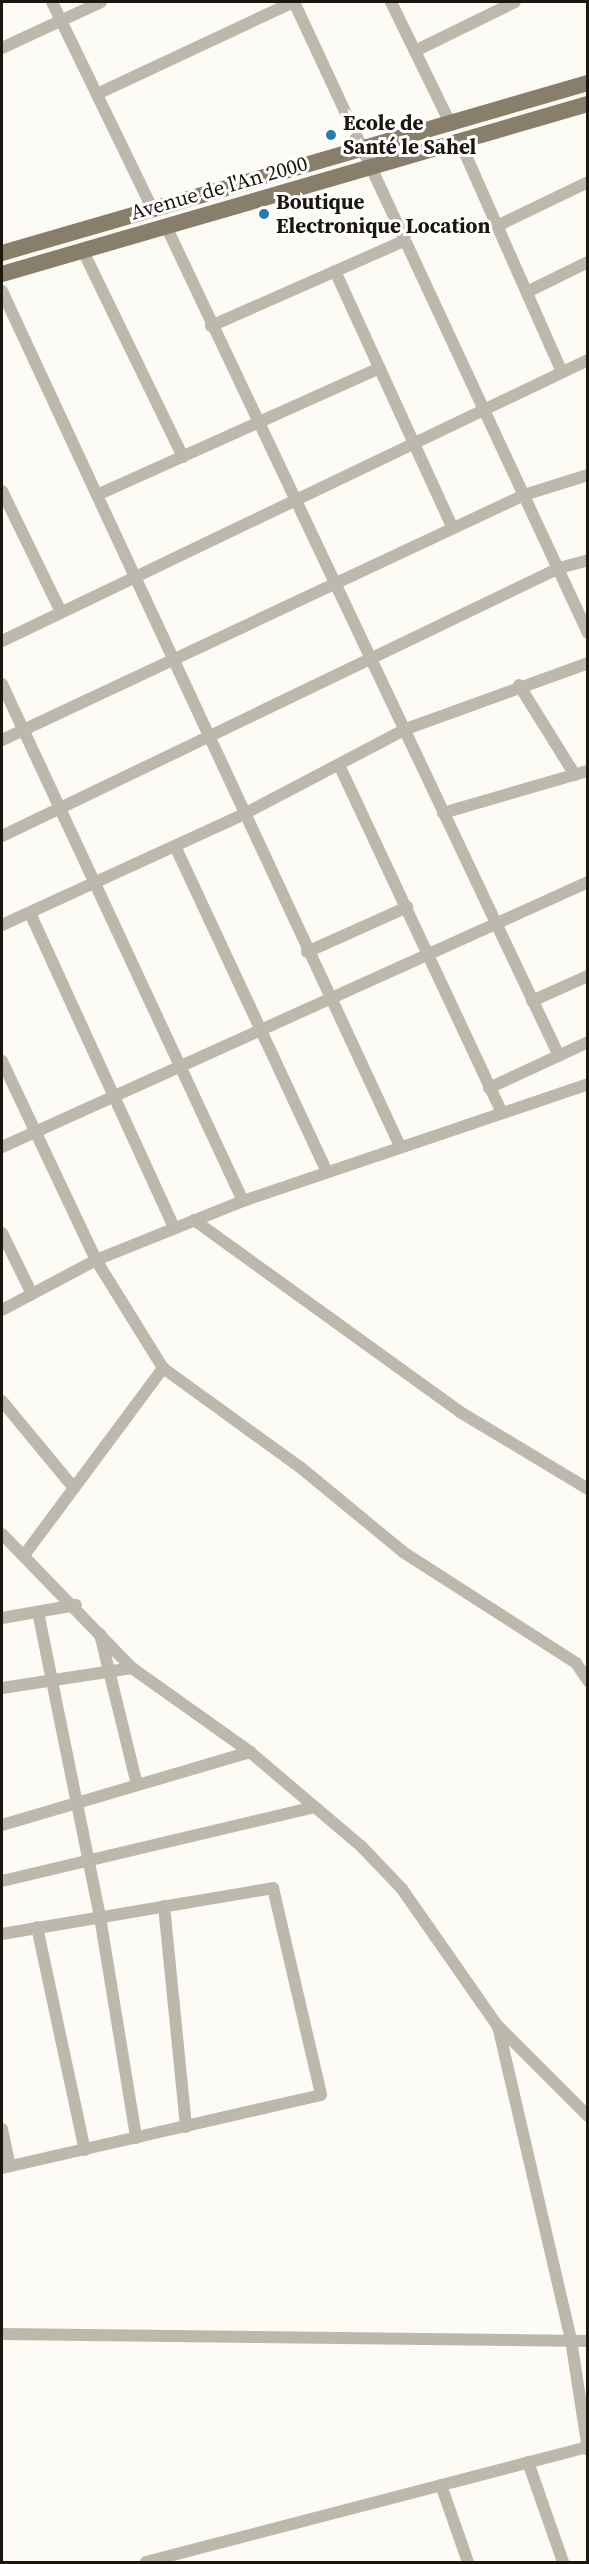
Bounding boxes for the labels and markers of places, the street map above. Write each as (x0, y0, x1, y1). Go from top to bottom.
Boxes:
place label: Ecole de Santé le Sahel (343, 110, 476, 160)
marker: Ecole de Santé le Sahel (324, 128, 338, 142)
place label: Boutique Electronique Location (276, 189, 490, 239)
marker: Boutique Electronique Location (257, 207, 271, 221)

